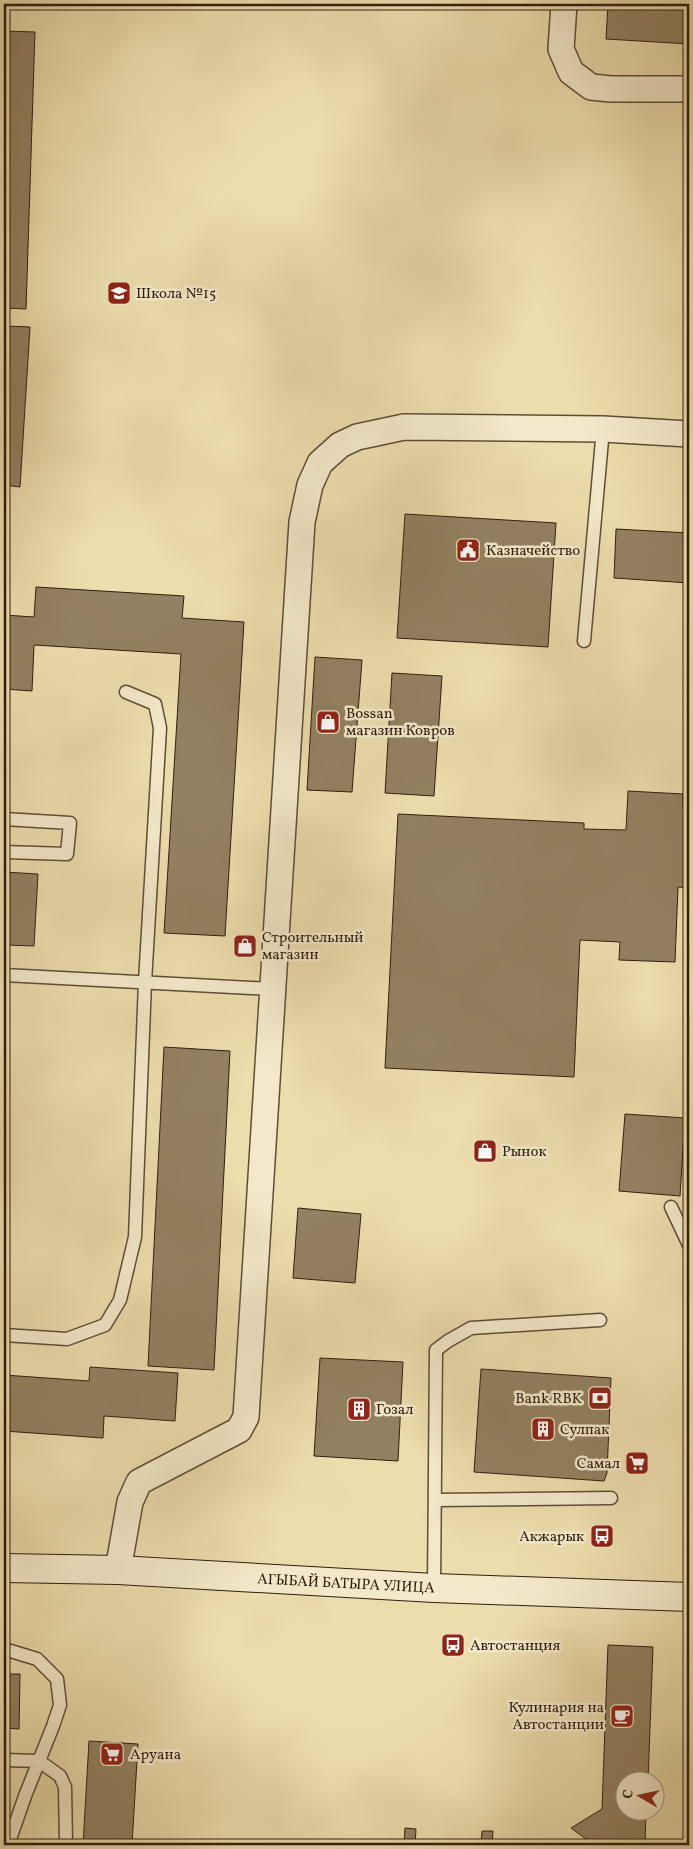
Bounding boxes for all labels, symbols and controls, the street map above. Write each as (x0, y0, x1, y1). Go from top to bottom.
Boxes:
school or university icon: Школа №15 (106, 280, 132, 306)
place label: Школа №15 (136, 284, 216, 305)
public building icon: Казначейство (455, 537, 481, 563)
place label: Казначейство (486, 541, 580, 562)
place label: Bossan магазин Ковров (346, 704, 455, 742)
shop icon: Bossan магазин Ковров (315, 709, 341, 735)
place label: Строительный магазин (262, 928, 363, 966)
shop icon: Строительный магазин (232, 933, 258, 959)
shop icon: Рынок (472, 1138, 498, 1164)
place label: Рынок (502, 1142, 546, 1163)
bank icon: Bank RBK (587, 1385, 613, 1411)
place label: Bank RBK (515, 1389, 582, 1410)
building icon: Гозал (346, 1396, 372, 1422)
place label: Гозал (376, 1400, 414, 1421)
building icon: Сулпак (530, 1416, 556, 1442)
place label: Сулпак (560, 1420, 609, 1441)
supermarket icon: Самал (624, 1450, 650, 1476)
place label: Самал (577, 1454, 620, 1475)
bus stop icon: Акжарык (589, 1523, 615, 1549)
place label: Акжарык (519, 1527, 584, 1548)
street label: АГЫБАЙ БАТЫРА УЛИЦА (257, 1569, 436, 1600)
bus stop icon: Автостанция (440, 1632, 466, 1658)
place label: Автостанция (470, 1636, 560, 1657)
place label: Кулинария на Автостанции (509, 1698, 604, 1736)
cafe icon: Кулинария на Автостанции (609, 1703, 635, 1729)
supermarket icon: Аруана (99, 1741, 125, 1767)
place label: Аруана (130, 1745, 181, 1766)
north arrow (616, 1772, 666, 1822)
text: С (619, 1788, 639, 1800)

